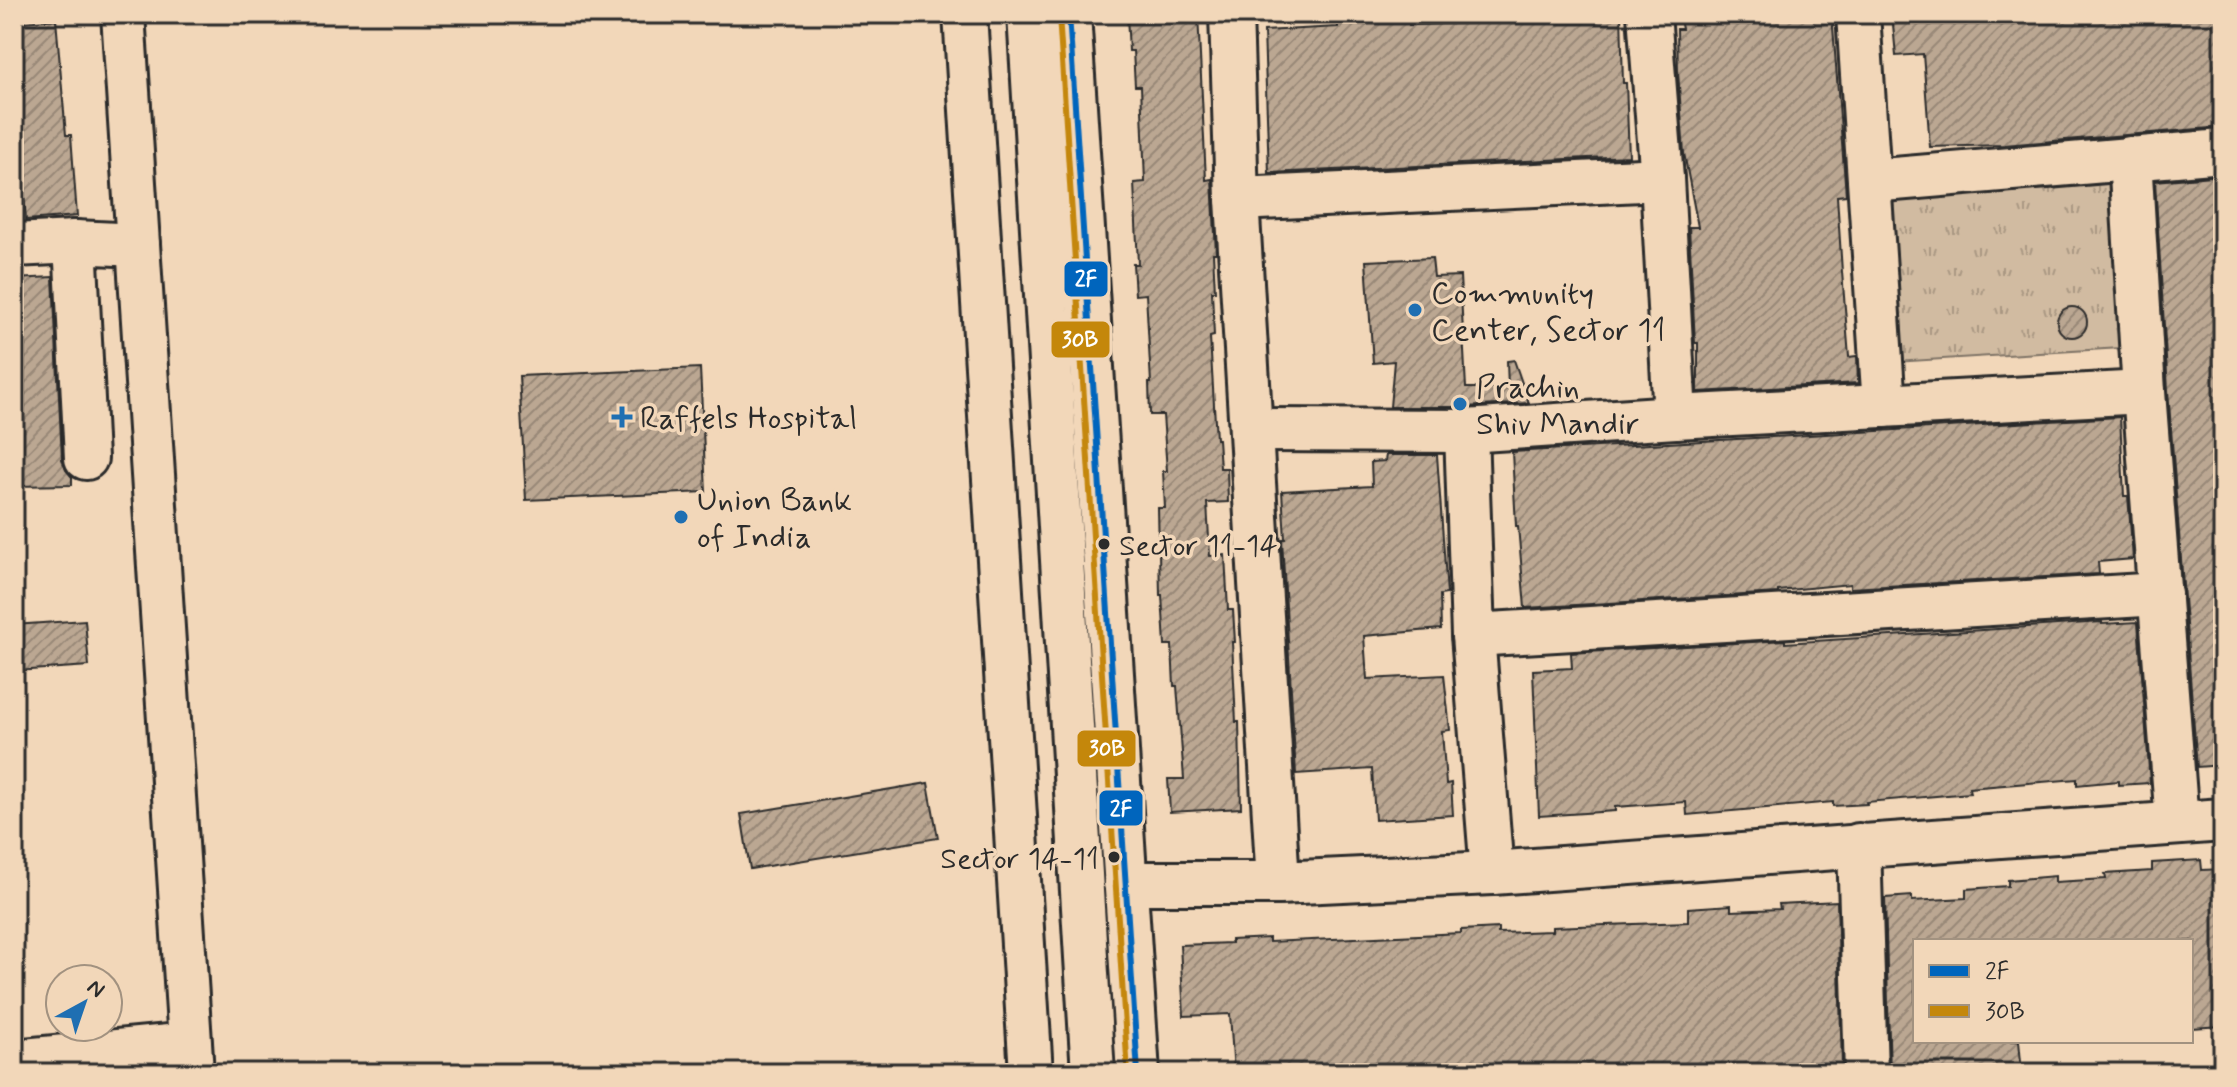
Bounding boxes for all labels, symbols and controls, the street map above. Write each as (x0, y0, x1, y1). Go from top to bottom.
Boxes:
line badge: 2F (1063, 260, 1109, 298)
text: 2F (1075, 266, 1098, 294)
place label: Community Center, Sector 11 (1431, 273, 1666, 352)
marker: Community Center, Sector 11 (1406, 301, 1424, 319)
line badge: 30B (1050, 320, 1111, 359)
text: 30B (1062, 327, 1098, 355)
place label: Prachin Shiv Mandir (1476, 367, 1640, 446)
marker: Prachin Shiv Mandir (1451, 395, 1469, 413)
place label: Raffels Hospital (640, 398, 857, 440)
marker: Raffels Hospital (611, 406, 633, 428)
place label: Union Bank of India (697, 480, 852, 559)
marker: Union Bank of India (672, 508, 690, 526)
place label: Sector 11-14 (1119, 527, 1278, 566)
marker: Sector 11-14 (1096, 536, 1112, 552)
line badge: 30B (1076, 729, 1137, 768)
text: 30B (1089, 736, 1125, 764)
line badge: 2F (1098, 789, 1144, 827)
text: 2F (1110, 796, 1133, 824)
place label: Sector 14-11 (940, 840, 1099, 879)
marker: Sector 14-11 (1106, 849, 1122, 865)
legend (1913, 939, 2193, 1043)
text: 2F (1985, 957, 2010, 988)
north arrow (44, 963, 124, 1043)
text: N (81, 974, 110, 1005)
text: 30B (1985, 997, 2025, 1028)

